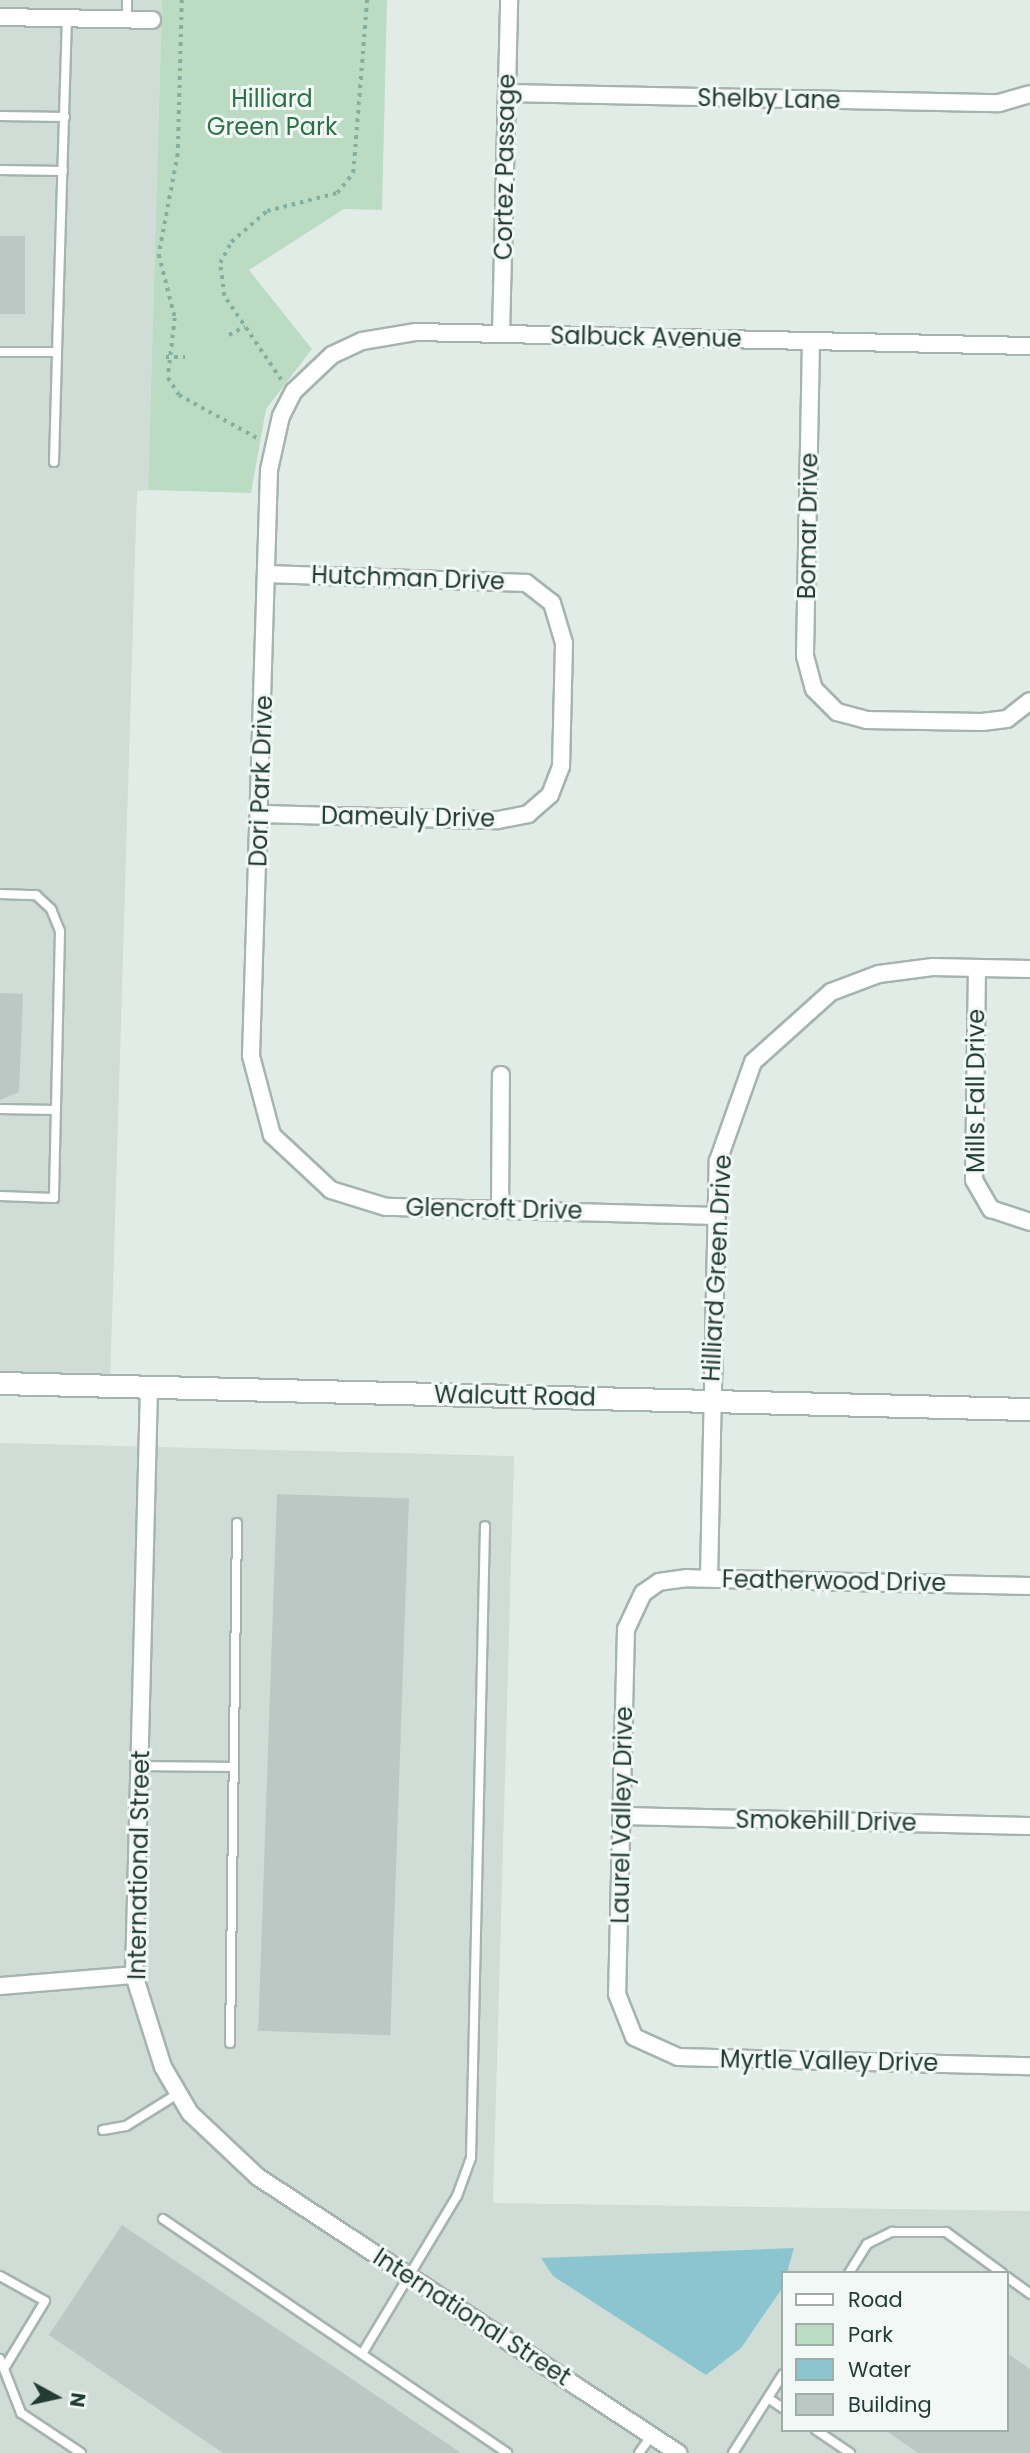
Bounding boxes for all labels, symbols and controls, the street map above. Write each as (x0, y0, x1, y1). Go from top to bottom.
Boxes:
street label: Cortez Passage (489, 74, 521, 260)
street label: Shelby Lane (697, 83, 841, 115)
park label: Hilliard Green Park (207, 85, 337, 141)
street label: Salbuck Avenue (550, 321, 742, 353)
street label: Bomar Drive (792, 452, 824, 600)
street label: Hutchman Drive (311, 560, 505, 596)
street label: Dori Park Drive (244, 695, 278, 867)
street label: Dameuly Drive (321, 801, 495, 833)
street label: Mills Fall Drive (962, 1009, 990, 1173)
street label: Hilliard Green Drive (697, 1154, 737, 1382)
street label: Glencroft Drive (405, 1193, 583, 1225)
street label: Walcutt Road (434, 1380, 596, 1412)
street label: Featherwood Drive (722, 1565, 946, 1597)
street label: Laurel Valley Drive (606, 1706, 638, 1924)
street label: International Street (123, 1750, 155, 1980)
street label: Smokehill Drive (735, 1805, 917, 1837)
street label: Myrtle Valley Drive (720, 2045, 938, 2077)
street label: International Street (368, 2242, 576, 2392)
legend (782, 2271, 1009, 2432)
text: Road (848, 2285, 903, 2314)
text: Park (848, 2320, 893, 2349)
text: Water (848, 2355, 911, 2384)
north arrow (21, 2362, 91, 2432)
text: Building (848, 2390, 932, 2419)
text: N (63, 2391, 92, 2409)

